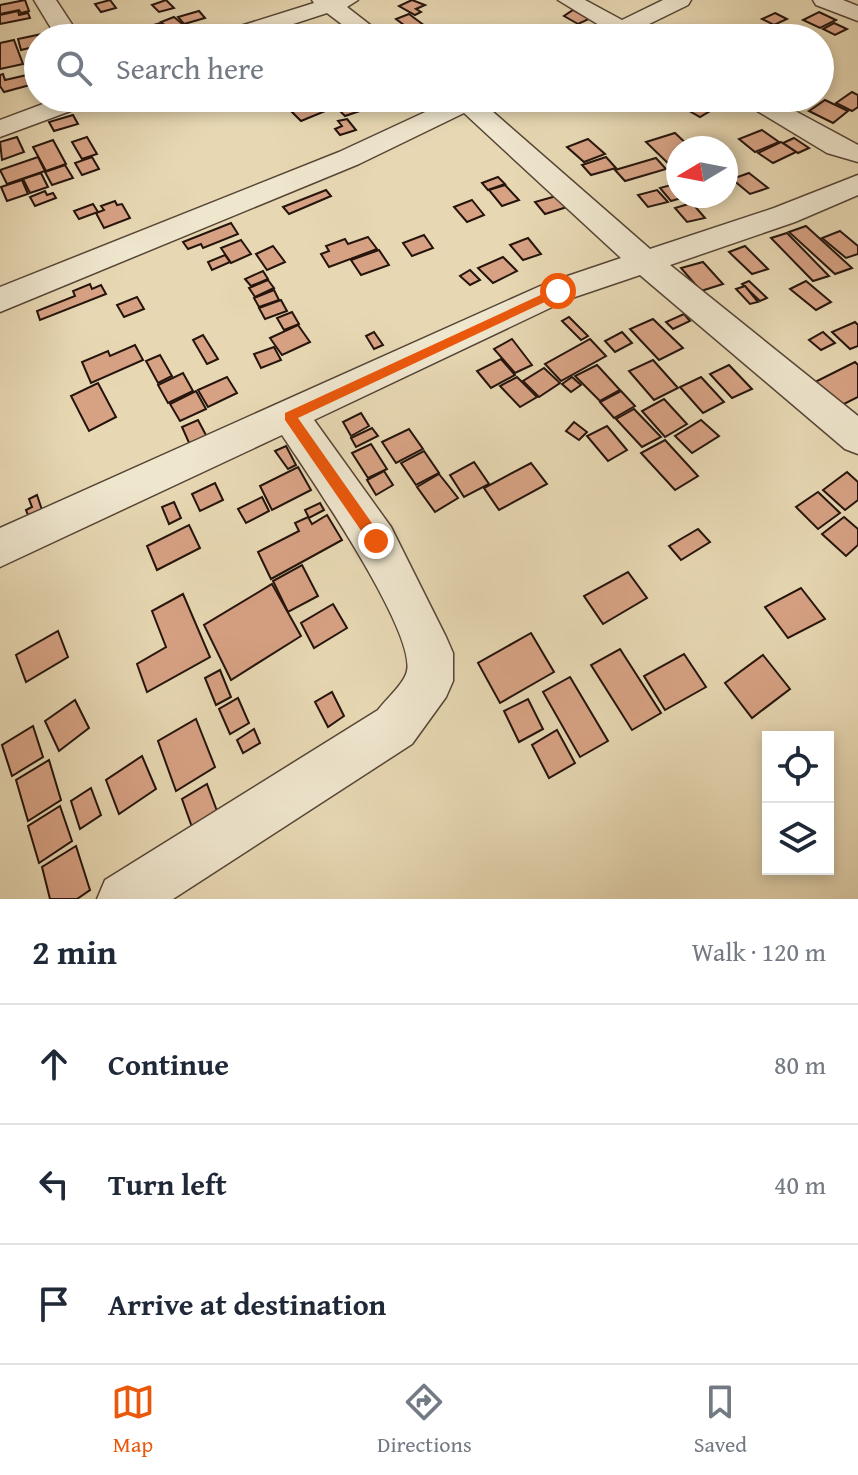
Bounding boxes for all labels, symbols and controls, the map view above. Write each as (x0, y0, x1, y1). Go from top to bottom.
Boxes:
search box (24, 24, 834, 112)
icon: search (52, 46, 96, 90)
text: Search here (116, 46, 264, 90)
north arrow (666, 136, 738, 208)
route start (540, 273, 576, 309)
route end (358, 523, 394, 559)
map controls (762, 731, 834, 875)
button: locate (762, 731, 834, 803)
button: layers (762, 803, 834, 875)
text: 2 min (32, 927, 117, 976)
text: Walk · 120 m (692, 932, 826, 971)
icon: ahead (32, 1042, 76, 1086)
text: Continue (108, 1042, 229, 1086)
text: 80 m (774, 1045, 826, 1084)
icon: left (32, 1162, 76, 1206)
text: Turn left (108, 1162, 227, 1206)
text: 40 m (774, 1165, 826, 1204)
icon: arrive (32, 1282, 76, 1326)
text: Arrive at destination (108, 1282, 386, 1326)
tab: Map (111, 1380, 155, 1460)
tab: Directions (377, 1380, 472, 1460)
tab: Saved (694, 1380, 747, 1460)

